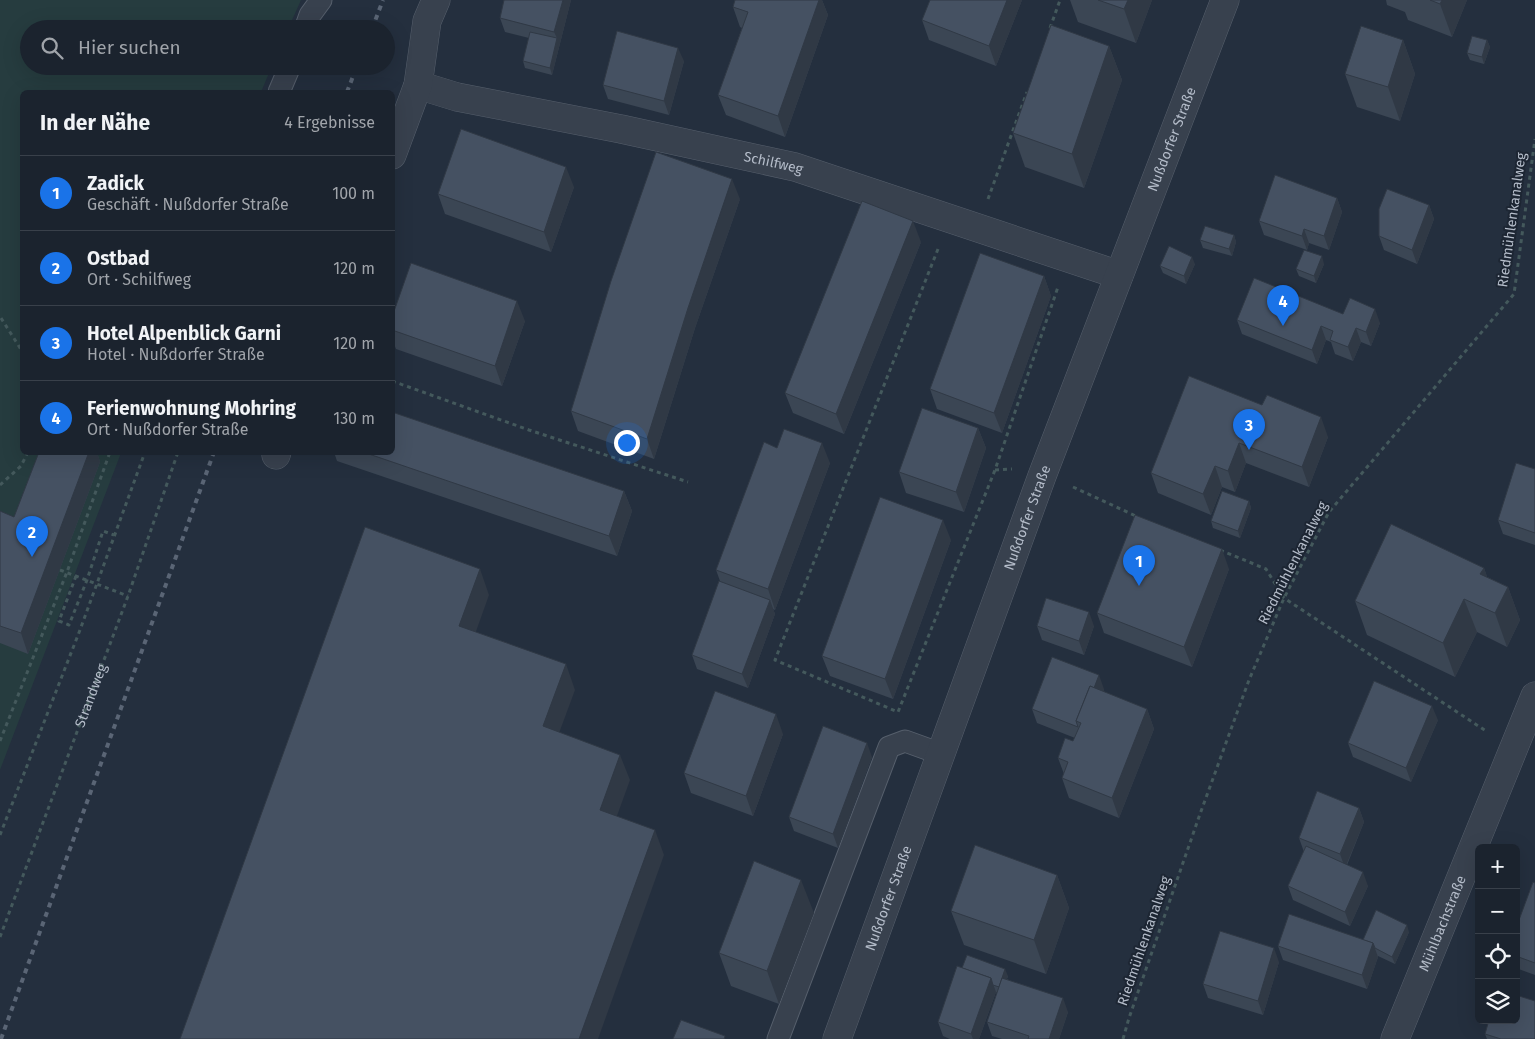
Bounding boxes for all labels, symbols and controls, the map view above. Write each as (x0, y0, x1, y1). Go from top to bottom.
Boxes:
search box (20, 20, 395, 75)
icon: search (38, 34, 66, 62)
text: Hier suchen (78, 36, 181, 59)
street label: Nußdorfer Straße (1144, 85, 1199, 194)
text: In der Nähe (40, 110, 150, 136)
text: 4 Ergebnisse (284, 113, 375, 132)
street label: Schilfweg (742, 148, 806, 178)
street label: Riedmühlenkanalweg (1494, 151, 1530, 288)
text: Zadick (87, 172, 144, 195)
text: 1 (52, 184, 60, 203)
text: 100 m (332, 184, 375, 203)
text: Geschäft · Nußdorfer Straße (87, 195, 289, 214)
text: Ostbad (87, 247, 150, 270)
text: 2 (52, 259, 60, 278)
text: 120 m (333, 259, 375, 278)
text: Ort · Schilfweg (87, 270, 191, 289)
pin: 4 (1267, 285, 1299, 326)
text: Hotel Alpenblick Garni (87, 322, 281, 345)
text: 3 (52, 334, 60, 353)
text: 120 m (333, 334, 375, 353)
text: Hotel · Nußdorfer Straße (87, 345, 265, 364)
text: Ferienwohnung Mohring (87, 397, 296, 420)
text: 4 (51, 409, 61, 428)
text: 130 m (333, 409, 375, 428)
pin: 3 (1233, 409, 1265, 450)
text: Ort · Nußdorfer Straße (87, 420, 249, 439)
your location (614, 430, 640, 456)
street label: Nußdorfer Straße (1000, 463, 1054, 572)
street label: Riedmühlenkanalweg (1255, 498, 1332, 627)
pin: 2 (16, 516, 48, 557)
pin: 1 (1123, 545, 1155, 586)
street label: Strandweg (71, 661, 111, 730)
street label: Nußdorfer Straße (861, 843, 915, 953)
map controls (1475, 844, 1520, 1024)
button: + (1475, 844, 1520, 889)
street label: Riedmühlenkanalweg (1114, 873, 1174, 1008)
street label: Mühlbachstraße (1415, 873, 1469, 974)
button: − (1475, 889, 1520, 934)
button: locate (1475, 934, 1520, 979)
button: layers (1475, 979, 1520, 1024)

